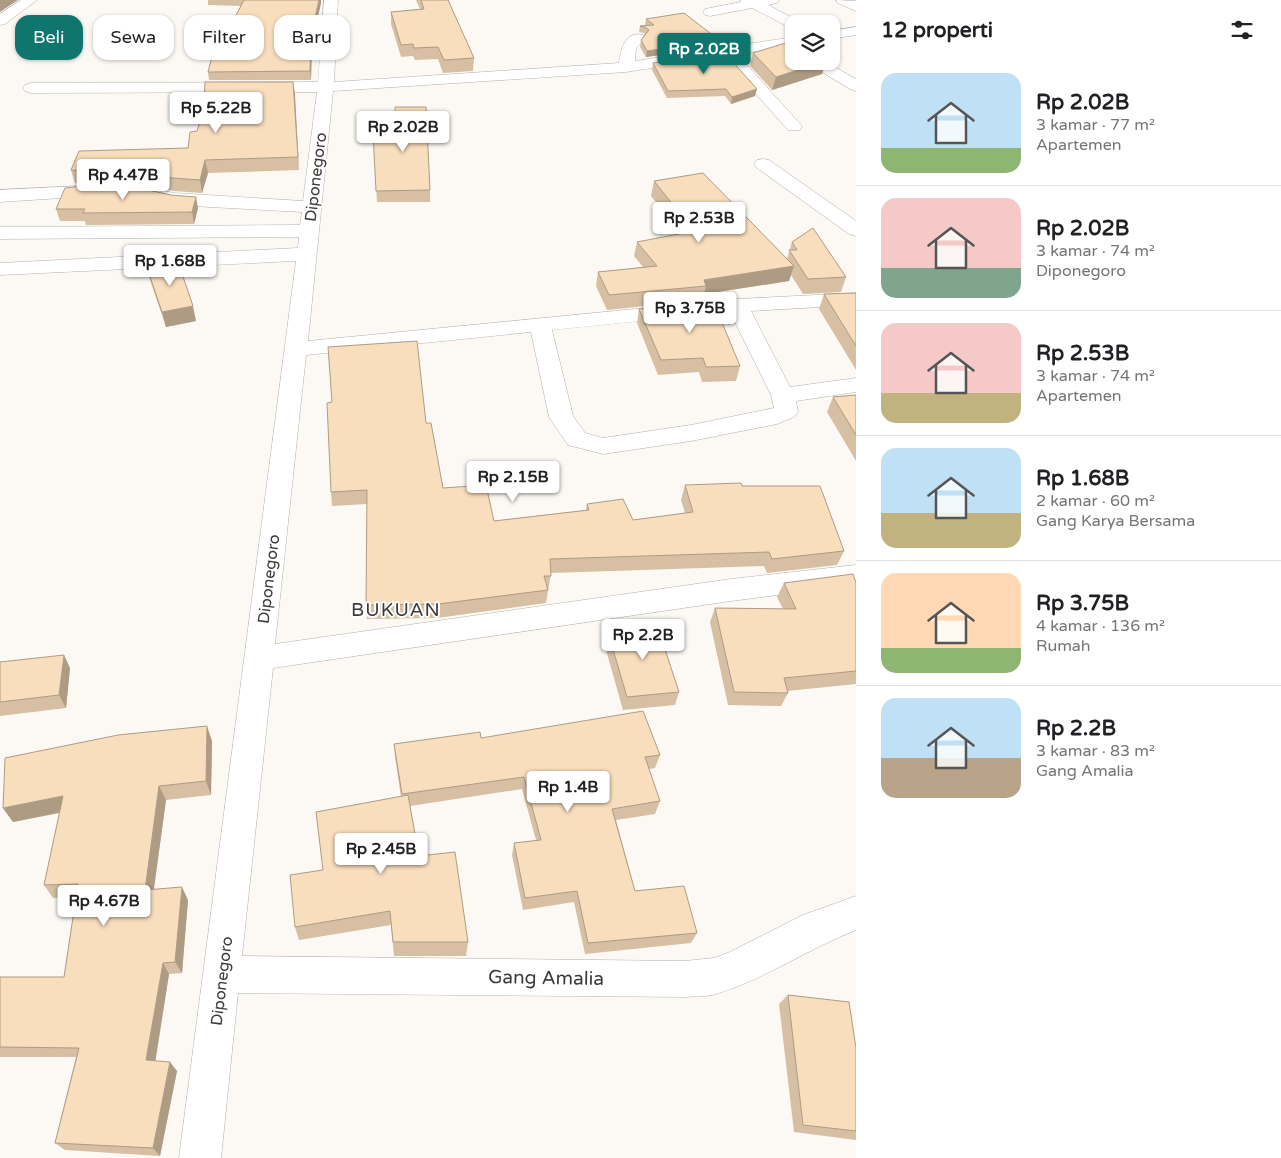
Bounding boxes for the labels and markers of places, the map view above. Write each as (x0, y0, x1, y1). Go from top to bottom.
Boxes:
pin: Rp 2.02B (652, 32, 756, 75)
pin: Rp 5.22B (164, 92, 268, 134)
pin: Rp 2.02B (351, 110, 455, 153)
pin: Rp 4.47B (71, 158, 175, 201)
pin: Rp 2.53B (647, 202, 751, 244)
pin: Rp 1.68B (118, 244, 222, 287)
pin: Rp 3.75B (638, 292, 742, 334)
pin: Rp 2.15B (461, 460, 565, 503)
pin: Rp 2.2B (597, 618, 689, 661)
pin: Rp 1.4B (522, 770, 614, 813)
pin: Rp 2.45B (329, 832, 433, 875)
pin: Rp 4.67B (52, 884, 156, 927)

